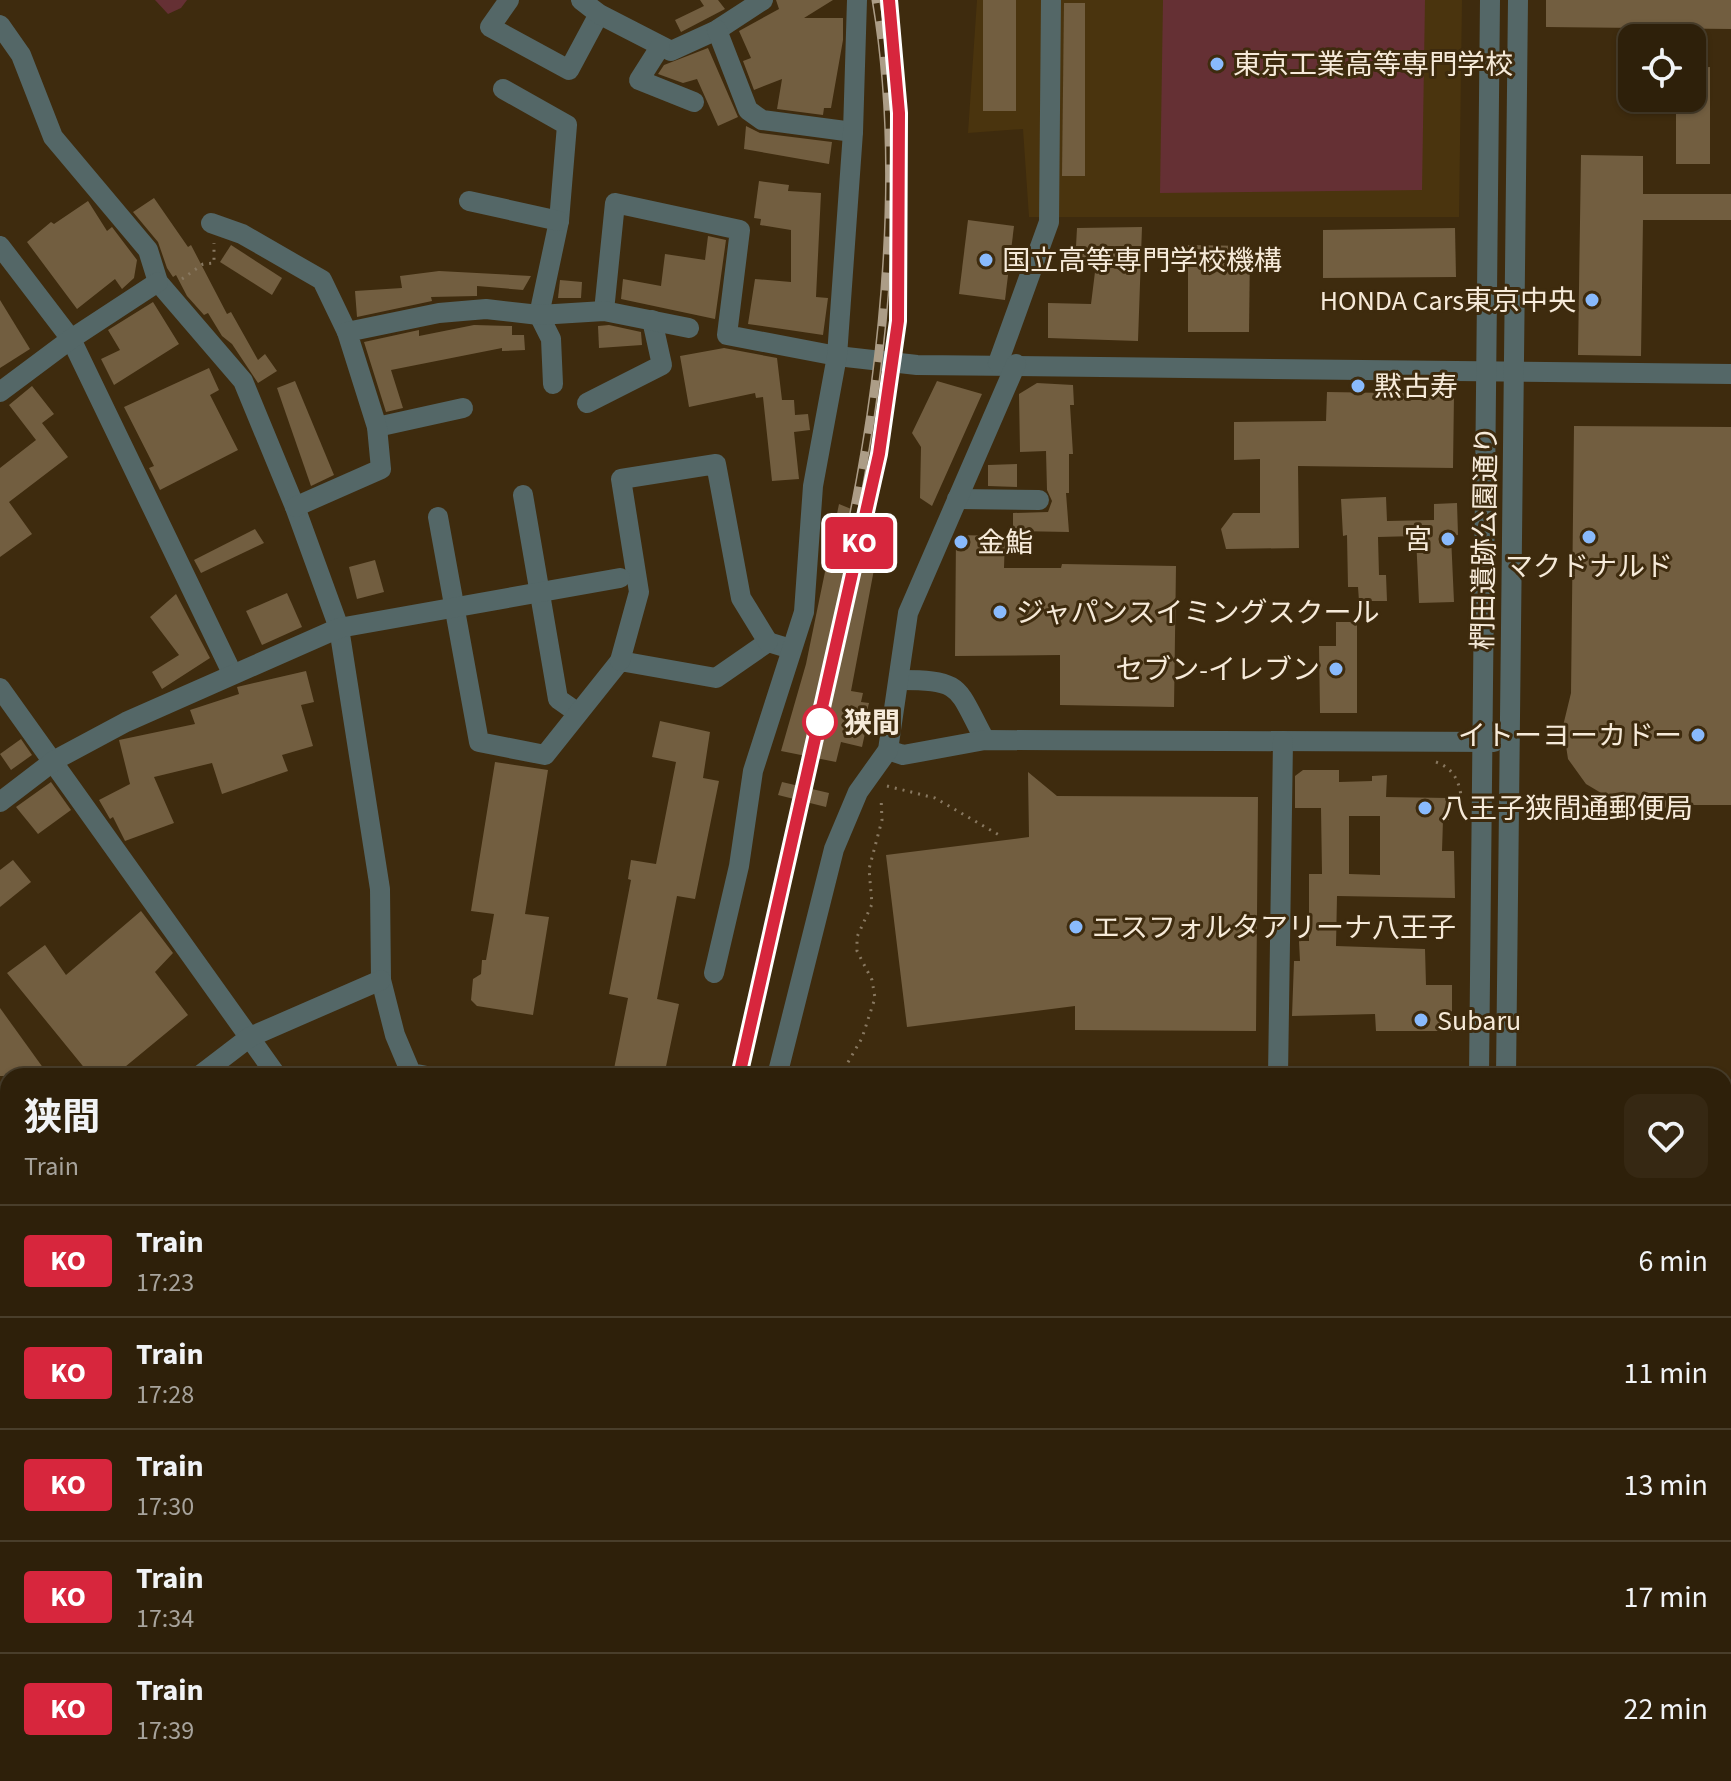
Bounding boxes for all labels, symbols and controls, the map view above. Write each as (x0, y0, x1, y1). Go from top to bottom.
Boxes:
map controls (1618, 24, 1706, 112)
button: locate (1618, 24, 1706, 112)
place label: 東京工業高等専門学校 (1233, 45, 1513, 85)
marker: 東京工業高等専門学校 (1208, 55, 1226, 73)
place label: 国立高等専門学校機構 (1002, 241, 1282, 281)
marker: 国立高等専門学校機構 (977, 251, 995, 269)
place label: HONDA Cars東京中央 (1320, 281, 1576, 321)
marker: HONDA Cars東京中央 (1583, 291, 1601, 309)
place label: 黙古寿 (1374, 367, 1458, 407)
marker: 黙古寿 (1349, 377, 1367, 395)
street label: 椚田遺跡公園通り (1463, 426, 1507, 650)
line badge: KO (823, 517, 895, 569)
place label: 宮 (1404, 520, 1432, 560)
text: KO (841, 523, 877, 563)
place label: 金鮨 (977, 523, 1033, 563)
marker: マクドナルド (1580, 528, 1598, 546)
marker: 宮 (1439, 530, 1457, 548)
marker: 金鮨 (952, 533, 970, 551)
place label: マクドナルド (1505, 547, 1673, 587)
place label: ジャパンスイミングスクール (1016, 593, 1379, 633)
marker: ジャパンスイミングスクール (991, 603, 1009, 621)
place label: セブン-イレブン (1115, 650, 1320, 690)
marker: セブン-イレブン (1327, 660, 1345, 678)
place label: 狭間 (844, 703, 900, 743)
marker: 狭間 (803, 705, 837, 739)
place label: イトーヨーカドー (1458, 716, 1682, 756)
marker: イトーヨーカドー (1689, 726, 1707, 744)
place label: 八王子狭間通郵便局 (1441, 789, 1693, 829)
marker: 八王子狭間通郵便局 (1416, 799, 1434, 817)
place label: エスフォルタアリーナ八王子 (1092, 908, 1456, 948)
marker: エスフォルタアリーナ八王子 (1067, 918, 1085, 936)
place label: Subaru (1437, 1001, 1521, 1041)
marker: Subaru (1412, 1011, 1430, 1029)
text: 狭間 (24, 1091, 100, 1145)
button: heart (1624, 1094, 1708, 1178)
text: Train (24, 1148, 79, 1185)
text: Train (136, 1221, 204, 1264)
text: 6 min (1638, 1240, 1708, 1283)
text: KO (50, 1241, 86, 1281)
text: 17:23 (136, 1264, 194, 1301)
text: Train (136, 1333, 204, 1376)
text: 11 min (1624, 1352, 1708, 1395)
text: KO (50, 1353, 86, 1393)
text: 17:28 (136, 1376, 194, 1413)
text: Train (136, 1445, 204, 1488)
text: 13 min (1624, 1464, 1708, 1507)
text: KO (50, 1465, 86, 1505)
text: 17:30 (136, 1488, 194, 1525)
text: Train (136, 1557, 204, 1600)
text: 17 min (1624, 1576, 1708, 1619)
text: KO (50, 1577, 86, 1617)
text: 17:34 (136, 1600, 194, 1637)
text: Train (136, 1669, 204, 1712)
text: 22 min (1624, 1688, 1708, 1731)
text: KO (50, 1689, 86, 1729)
text: 17:39 (136, 1712, 194, 1749)

